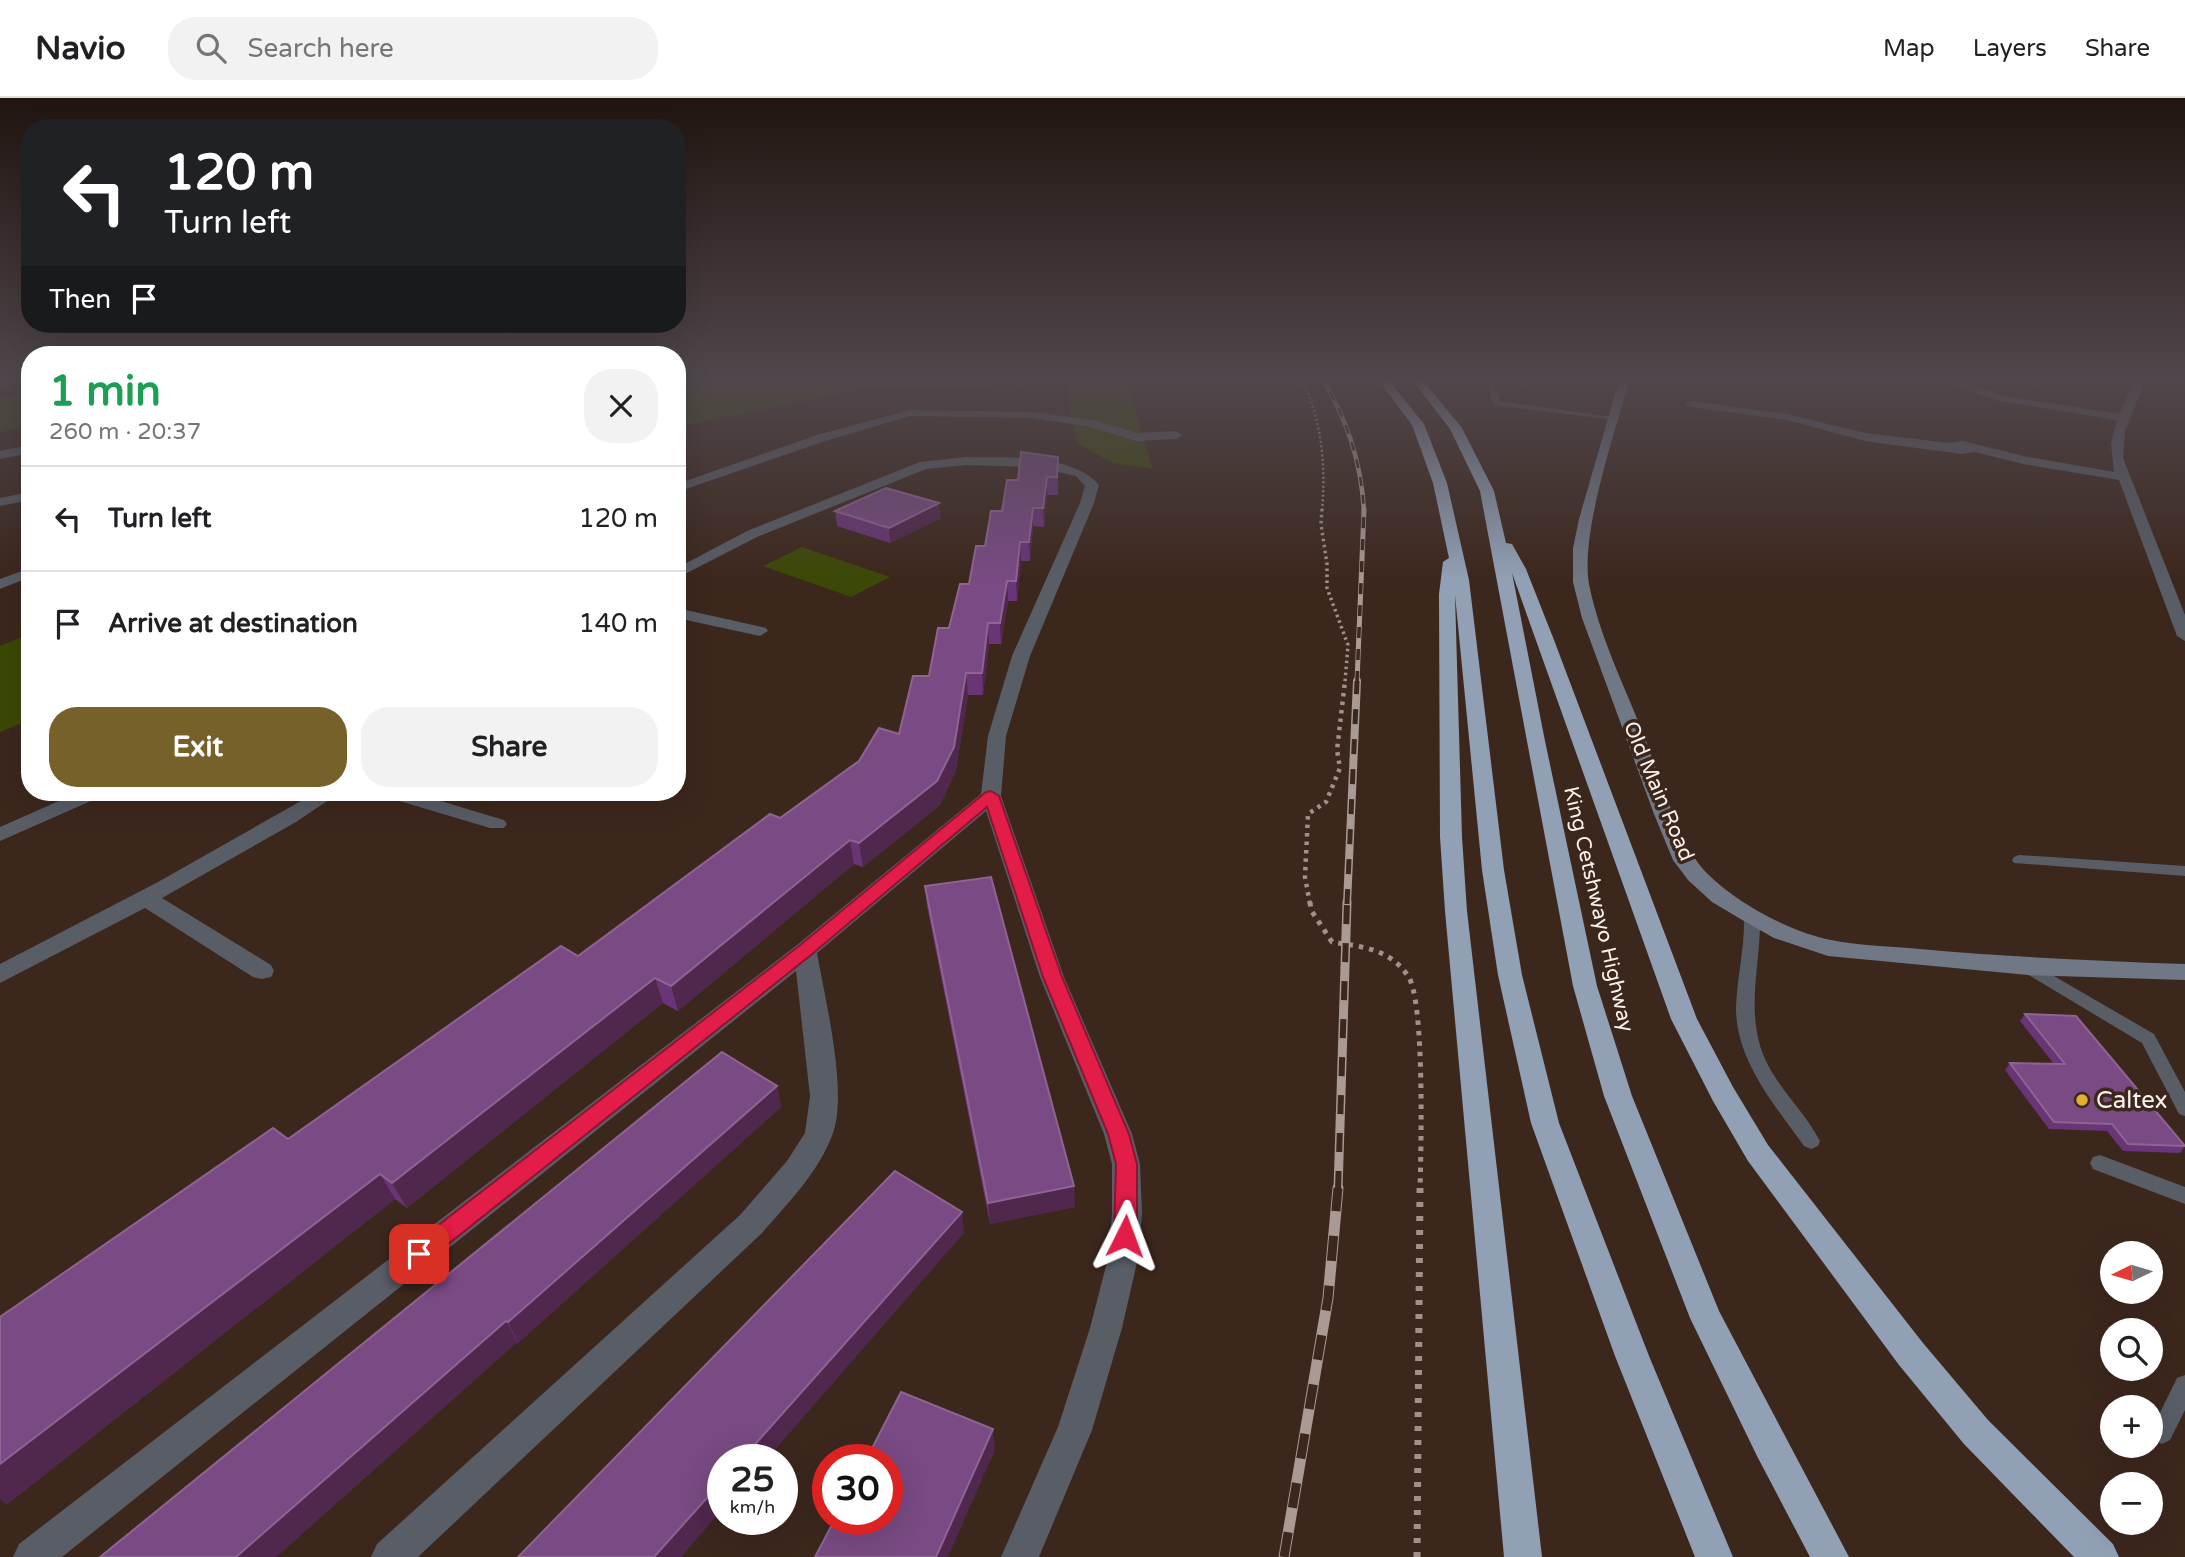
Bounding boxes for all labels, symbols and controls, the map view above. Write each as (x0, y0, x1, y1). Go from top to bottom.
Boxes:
search box (168, 17, 658, 80)
text: Navio (35, 29, 126, 68)
icon: search (192, 29, 230, 67)
text: Search here (248, 33, 394, 64)
text: Map (1883, 34, 1935, 63)
text: Layers (1973, 34, 2047, 63)
text: Share (2085, 34, 2150, 63)
text: 120 m (164, 144, 314, 203)
icon: left (49, 147, 140, 238)
text: Turn left (164, 204, 291, 242)
icon: arrive (125, 280, 163, 318)
text: Then (49, 284, 111, 315)
text: 1 min (49, 366, 161, 417)
button: close (584, 369, 658, 443)
text: 260 m · 20:37 (49, 418, 201, 446)
icon: left (49, 500, 87, 538)
text: Turn left (108, 503, 211, 534)
text: 120 m (578, 503, 658, 534)
icon: arrive (49, 605, 87, 643)
text: Arrive at destination (108, 608, 358, 639)
text: 140 m (578, 608, 658, 639)
button: Exit (49, 707, 347, 787)
button: Share (361, 707, 658, 787)
street label: Old Main Road (1618, 718, 1699, 865)
street label: King Cetshwayo Highway (1558, 784, 1639, 1034)
place label: Caltex (2096, 1086, 2168, 1115)
marker: Caltex (2074, 1092, 2090, 1108)
position arrow (1088, 1199, 1162, 1273)
pin (389, 1224, 449, 1284)
icon: arrive (400, 1235, 438, 1273)
north arrow (2100, 1241, 2163, 1304)
map controls (2100, 1241, 2163, 1535)
button: search (2100, 1318, 2163, 1381)
button: + (2100, 1395, 2163, 1458)
speed limit sign: 30 (812, 1444, 903, 1535)
text: 25 (731, 1459, 774, 1501)
button: − (2100, 1472, 2163, 1535)
text: km/h (730, 1496, 775, 1518)

